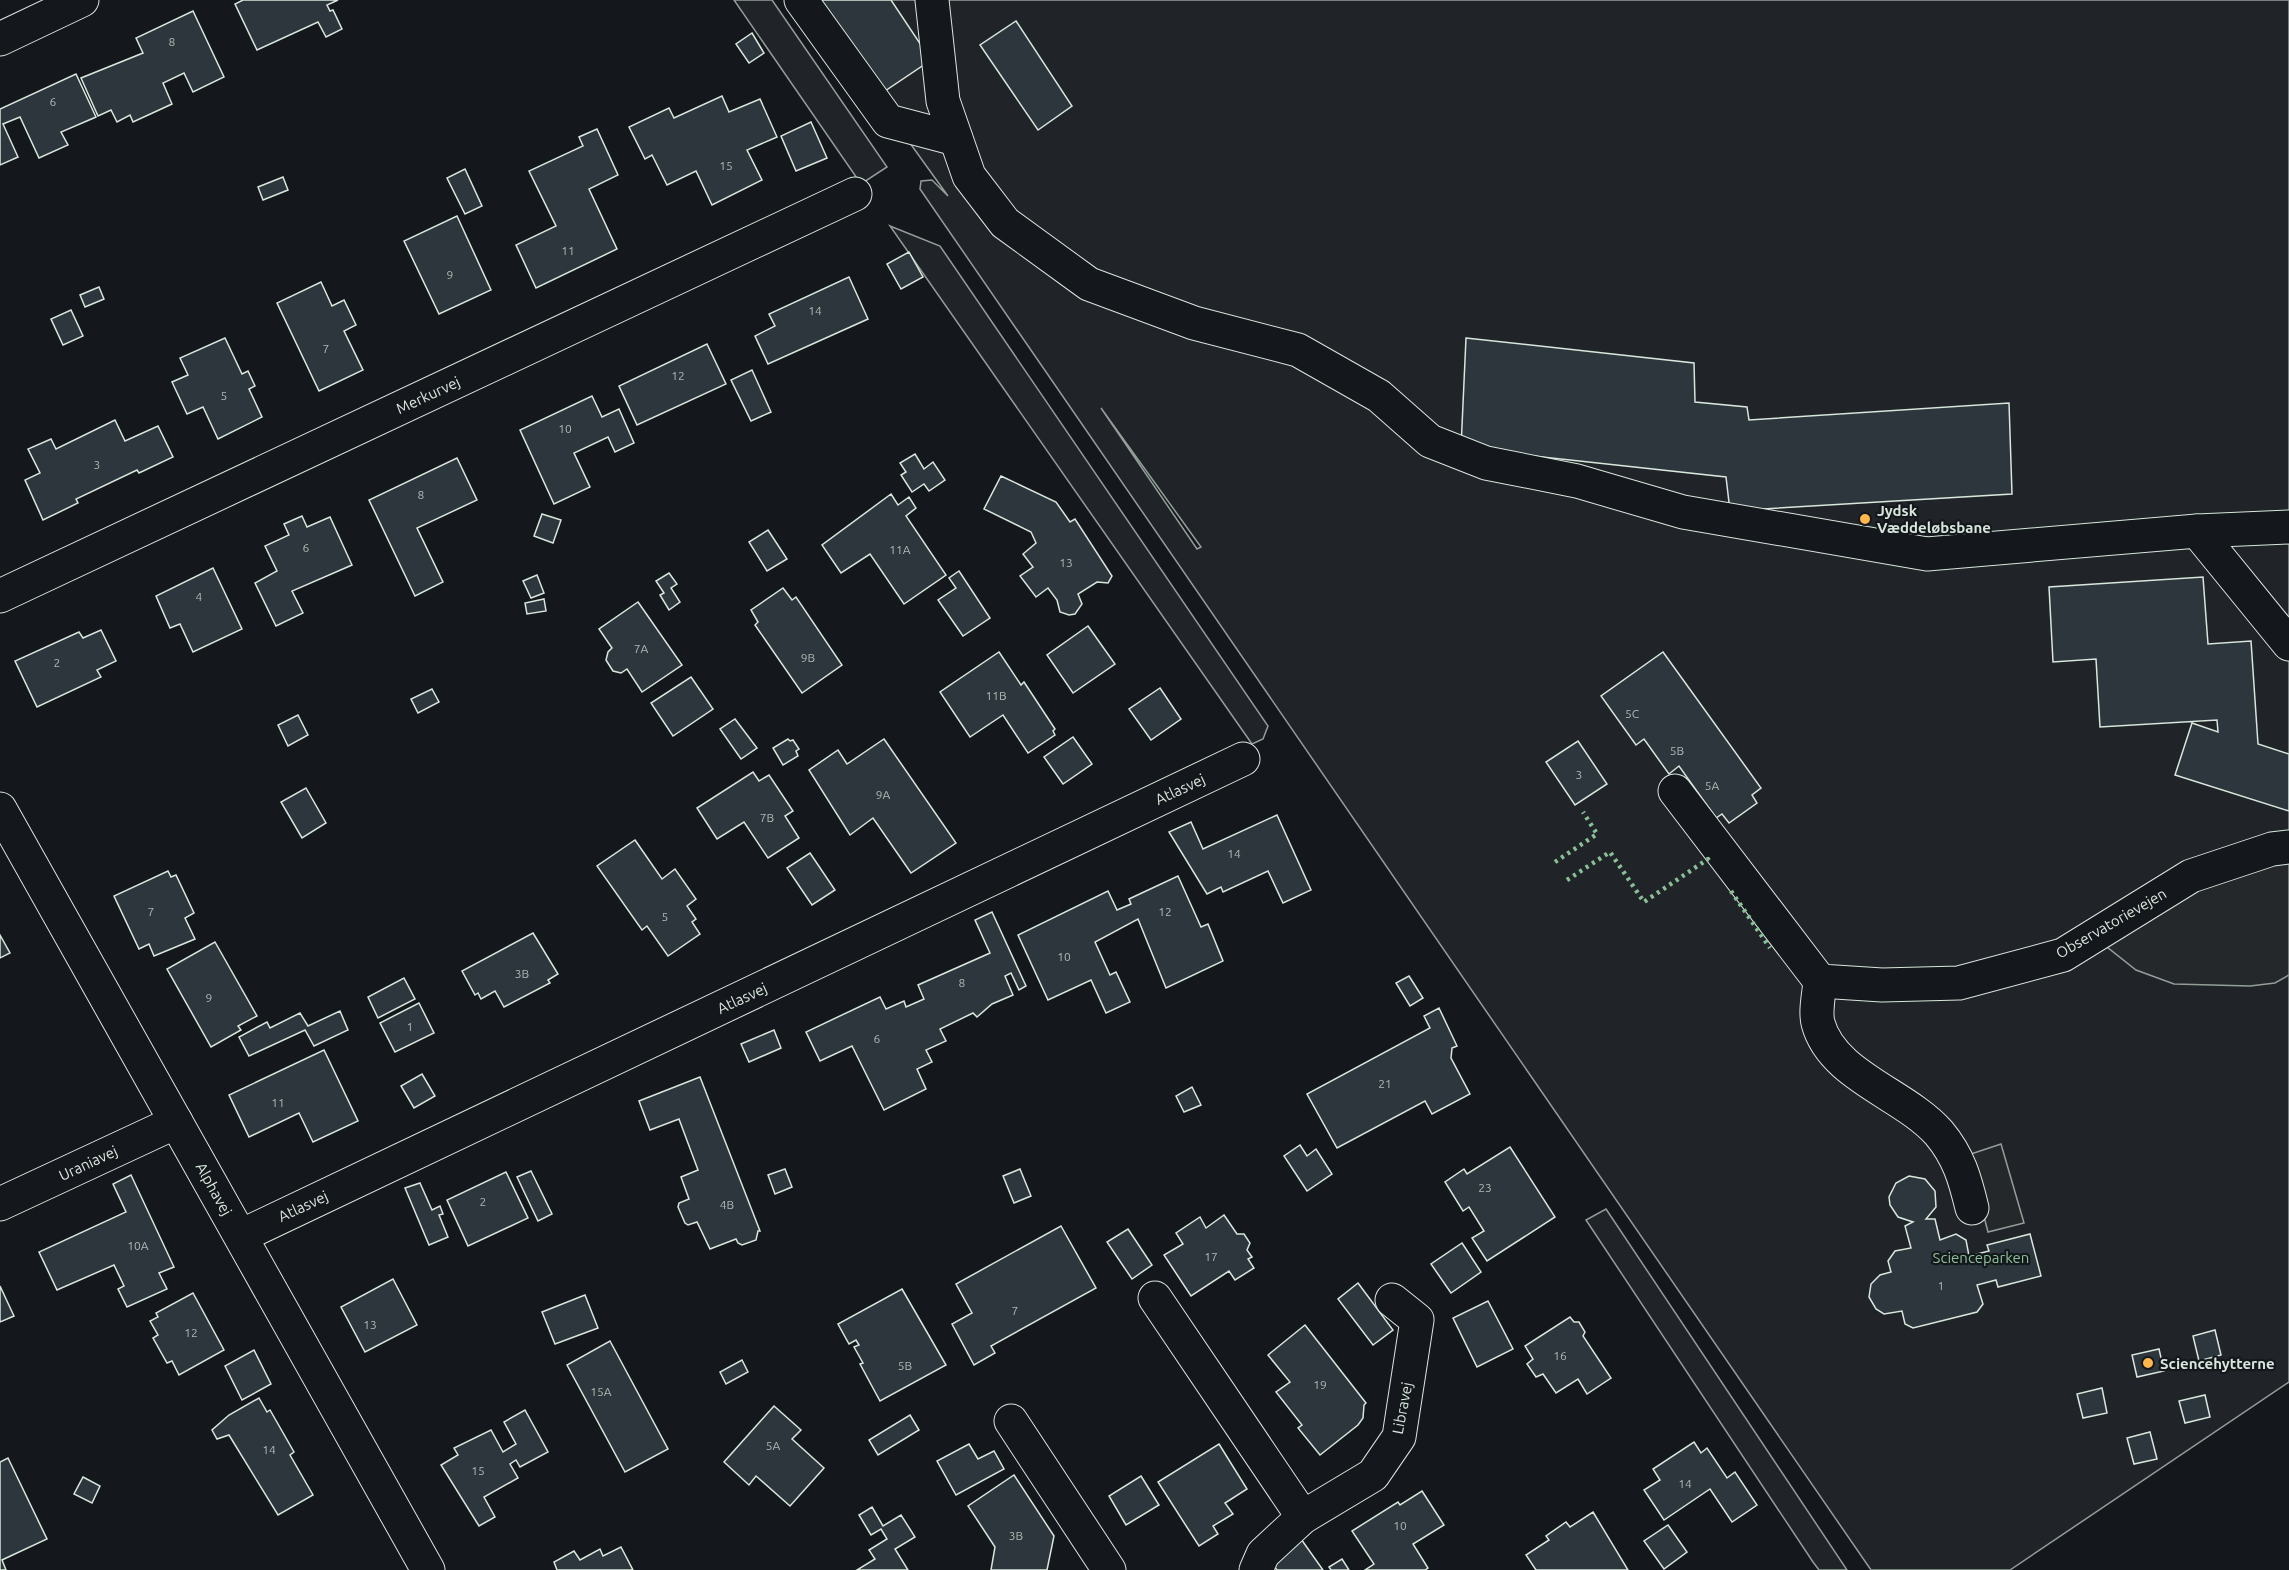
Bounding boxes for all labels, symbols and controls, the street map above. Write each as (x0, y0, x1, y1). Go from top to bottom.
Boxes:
house number: 8 (169, 35, 176, 48)
house number: 6 (50, 95, 57, 108)
house number: 15 (719, 159, 733, 172)
house number: 11 (561, 244, 575, 257)
house number: 9 (447, 268, 453, 281)
house number: 14 (808, 304, 822, 317)
house number: 7 (323, 342, 329, 355)
house number: 12 (671, 369, 685, 382)
street label: Merkurvej (393, 373, 463, 417)
house number: 5 (221, 389, 227, 402)
house number: 10 (558, 422, 572, 435)
house number: 3 (94, 458, 100, 471)
house number: 8 (418, 488, 425, 501)
place label: Jydsk Væddeløbsbane (1877, 502, 1991, 536)
marker: Jydsk Væddeløbsbane (1858, 512, 1872, 526)
house number: 6 (303, 541, 310, 554)
house number: 11A (889, 543, 911, 556)
house number: 13 (1059, 556, 1073, 569)
house number: 4 (196, 590, 203, 603)
house number: 7A (634, 642, 648, 655)
house number: 9B (801, 651, 815, 664)
house number: 2 (54, 656, 60, 669)
house number: 11B (985, 689, 1007, 702)
house number: 5C (1625, 707, 1640, 720)
house number: 5B (1670, 744, 1684, 757)
house number: 3 (1576, 768, 1582, 781)
street label: Atlasvej (1152, 770, 1208, 808)
house number: 5A (1705, 779, 1719, 792)
house number: 9A (876, 788, 890, 801)
house number: 7B (760, 811, 774, 824)
house number: 14 (1227, 847, 1241, 860)
street label: Observatorievejen (2053, 885, 2169, 961)
house number: 7 (148, 905, 154, 918)
house number: 12 (1158, 905, 1172, 918)
house number: 5 (662, 910, 668, 923)
house number: 10 (1057, 950, 1071, 963)
house number: 3B (515, 967, 529, 980)
house number: 8 (959, 976, 966, 989)
street label: Atlasvej (714, 979, 770, 1017)
house number: 9 (206, 991, 212, 1004)
house number: 1 (407, 1020, 413, 1033)
house number: 6 (874, 1032, 881, 1045)
house number: 21 (1378, 1077, 1392, 1090)
house number: 11 (271, 1096, 285, 1109)
street label: Uraniavej (56, 1142, 120, 1184)
street label: Alphavej (193, 1160, 235, 1218)
house number: 23 (1478, 1181, 1492, 1194)
street label: Atlasvej (275, 1187, 331, 1225)
house number: 2 (480, 1195, 486, 1208)
house number: 4B (720, 1198, 734, 1211)
house number: 10A (127, 1239, 149, 1252)
park label: Scienceparken (1933, 1249, 2029, 1266)
house number: 17 (1204, 1250, 1218, 1263)
house number: 1 (1938, 1279, 1944, 1292)
house number: 7 (1012, 1304, 1018, 1317)
house number: 13 (363, 1318, 377, 1331)
house number: 12 (184, 1326, 198, 1339)
house number: 16 (1553, 1349, 1567, 1362)
place label: Sciencehytterne (2160, 1355, 2275, 1372)
marker: Sciencehytterne (2141, 1356, 2155, 1370)
house number: 5B (898, 1359, 912, 1372)
house number: 19 (1313, 1378, 1327, 1391)
street label: Libravej (1389, 1381, 1415, 1435)
house number: 15A (590, 1385, 612, 1398)
house number: 5A (766, 1439, 780, 1452)
house number: 14 (262, 1443, 276, 1456)
house number: 15 (471, 1464, 485, 1477)
house number: 14 (1678, 1477, 1692, 1490)
house number: 10 (1393, 1519, 1407, 1532)
house number: 3B (1009, 1529, 1023, 1542)

